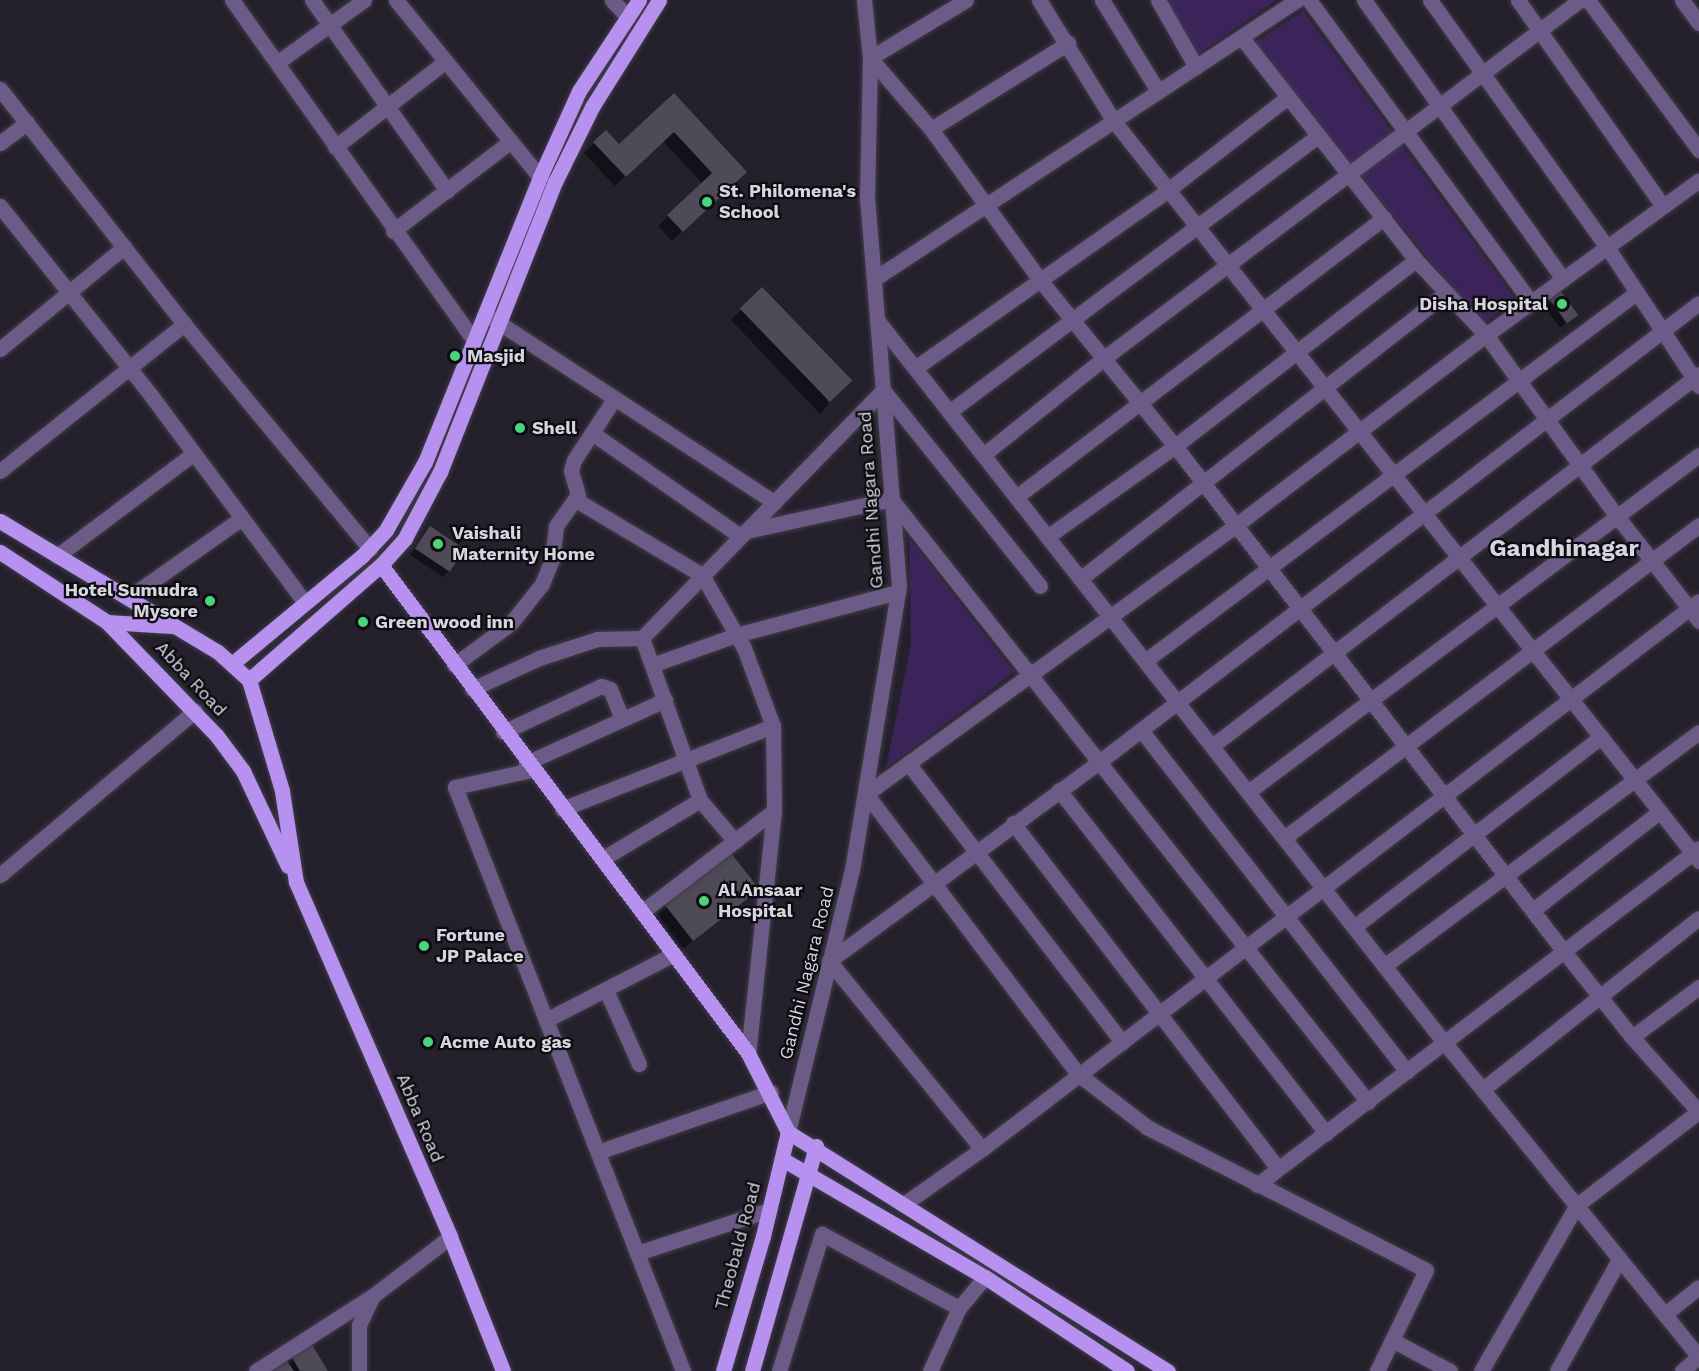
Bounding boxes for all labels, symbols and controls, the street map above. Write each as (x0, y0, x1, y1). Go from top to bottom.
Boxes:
place label: St. Philomena's School (719, 181, 856, 224)
marker: St. Philomena's School (700, 195, 714, 209)
place label: Disha Hospital (1419, 293, 1548, 315)
marker: Disha Hospital (1553, 295, 1571, 313)
place label: Masjid (467, 345, 525, 367)
marker: Masjid (448, 349, 462, 363)
street label: Gandhi Nagara Road (854, 410, 888, 590)
place label: Shell (532, 417, 577, 439)
marker: Shell (513, 421, 527, 435)
place label: Vaishali Maternity Home (452, 523, 595, 566)
marker: Vaishali Maternity Home (429, 535, 447, 553)
district label: Gandhinagar (1489, 535, 1639, 563)
place label: Hotel Sumudra Mysore (65, 580, 198, 622)
marker: Hotel Sumudra Mysore (203, 594, 217, 608)
place label: Green wood inn (375, 611, 514, 633)
marker: Green wood inn (356, 615, 370, 629)
street label: Abba Road (151, 637, 231, 721)
place label: Al Ansaar Hospital (718, 880, 803, 922)
street label: Gandhi Nagara Road (775, 884, 839, 1062)
marker: Al Ansaar Hospital (695, 892, 713, 910)
place label: Fortune JP Palace (436, 925, 524, 968)
marker: Fortune JP Palace (417, 939, 431, 953)
place label: Acme Auto gas (440, 1031, 572, 1053)
marker: Acme Auto gas (421, 1035, 435, 1049)
street label: Abba Road (392, 1070, 448, 1166)
street label: Theobald Road (711, 1180, 765, 1312)

